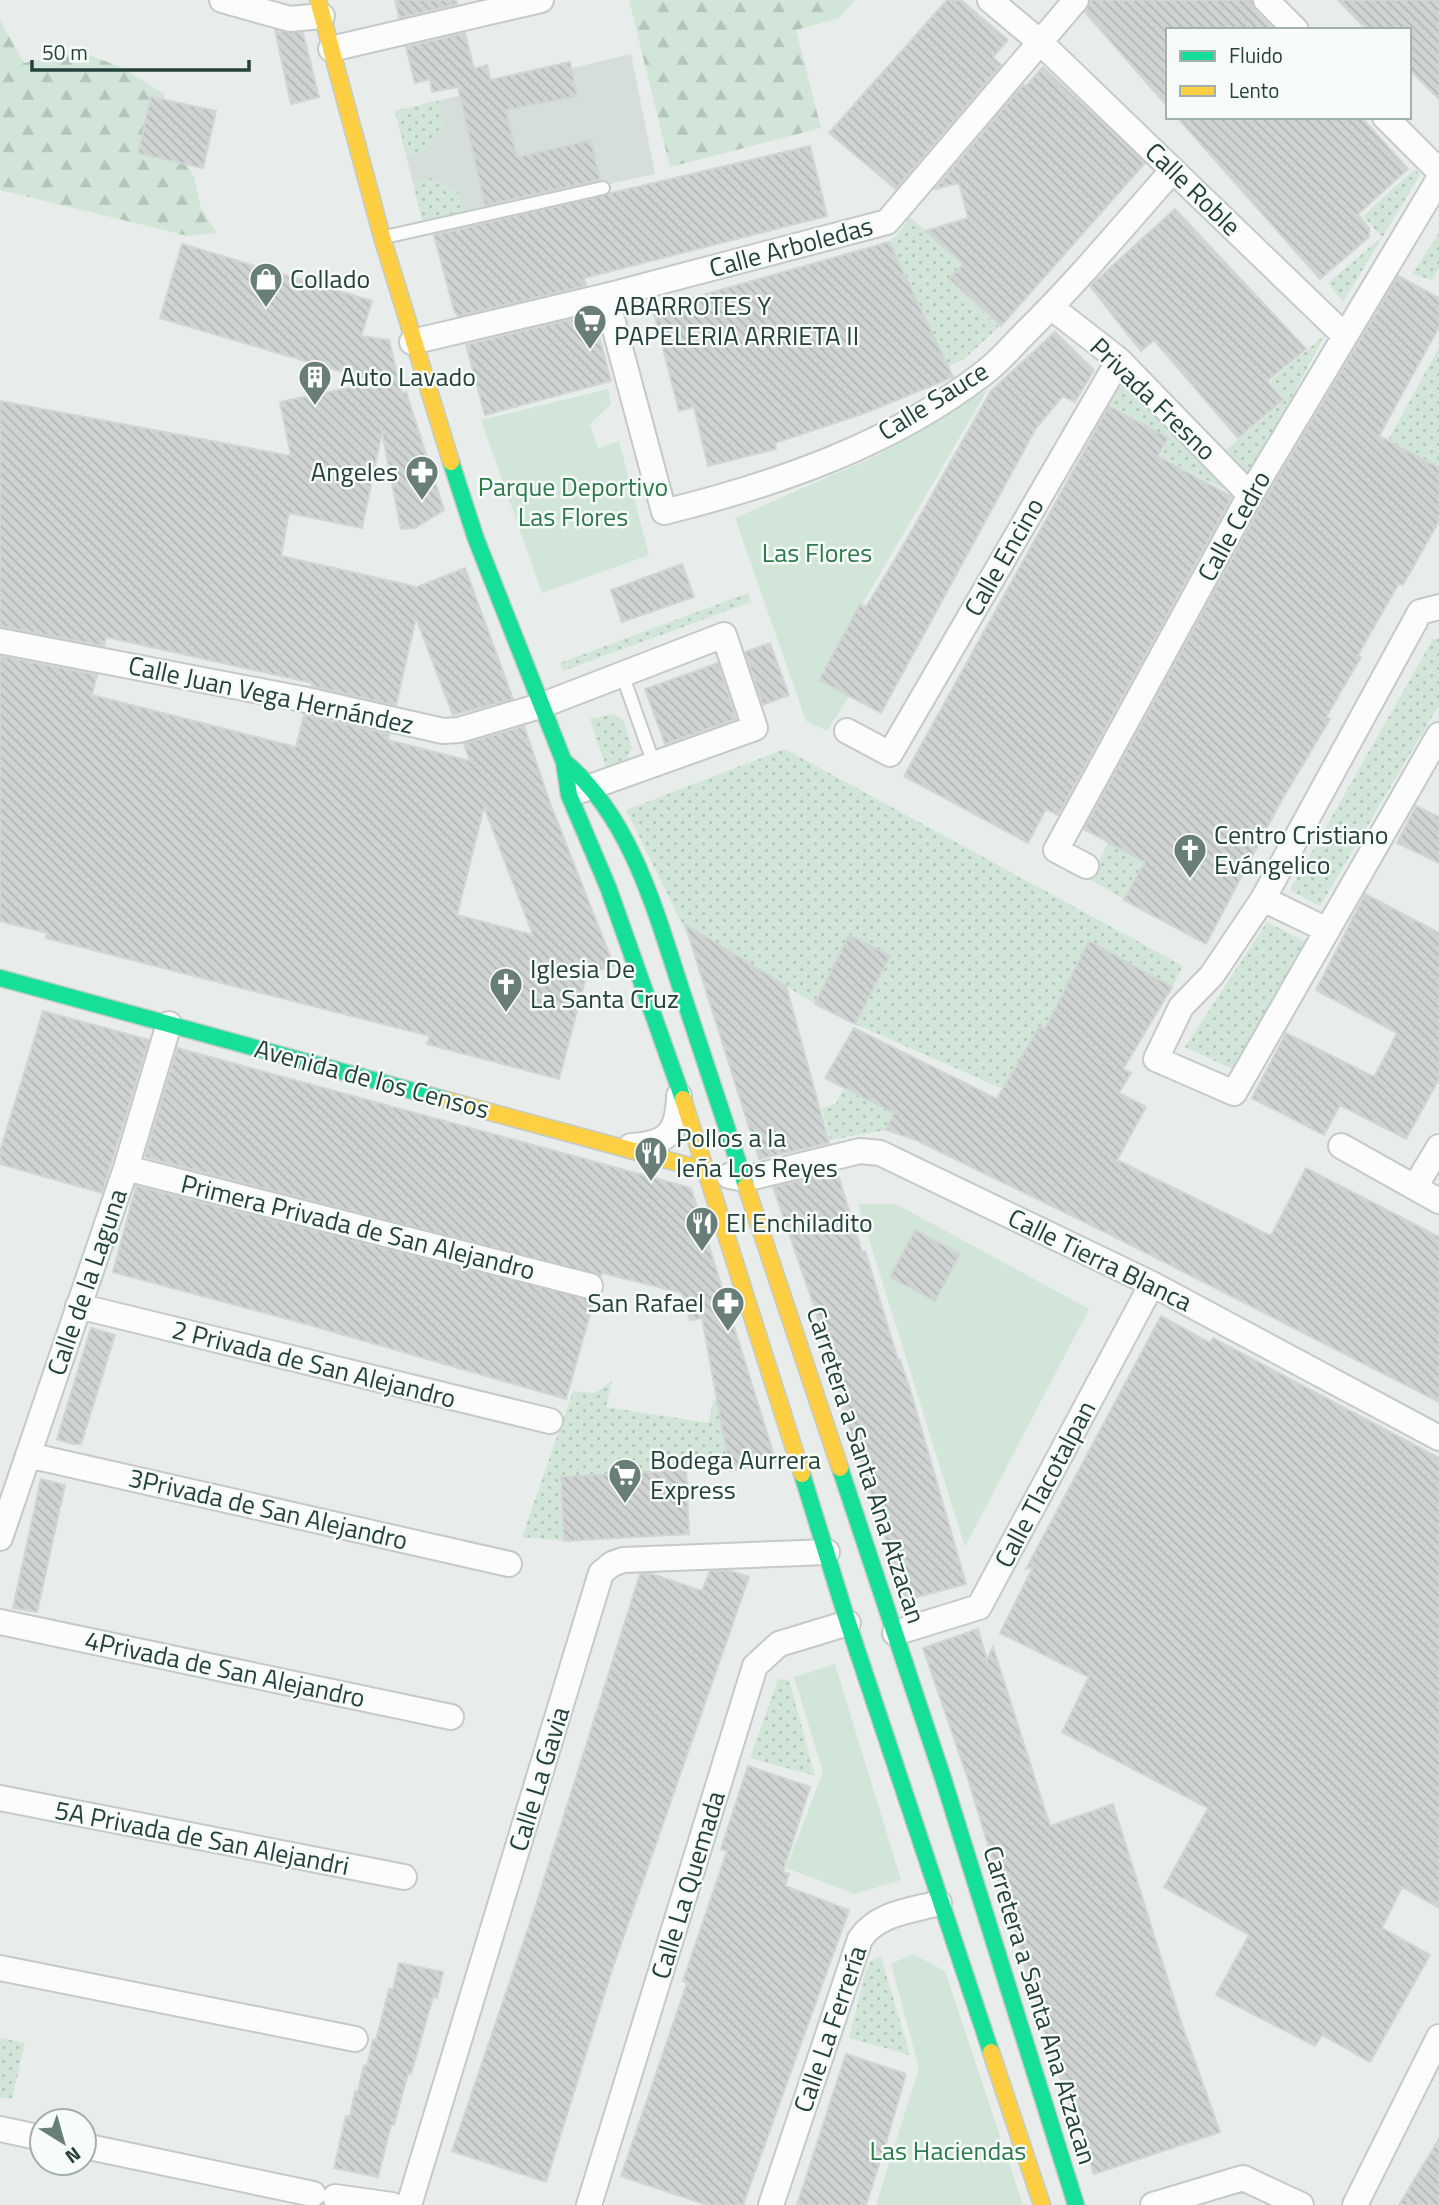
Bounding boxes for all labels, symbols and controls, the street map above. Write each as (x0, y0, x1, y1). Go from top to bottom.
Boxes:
scale bar (32, 28, 248, 72)
legend (1166, 28, 1411, 119)
text: 50 m (42, 36, 88, 68)
text: Fluido (1229, 39, 1283, 71)
text: Lento (1229, 74, 1279, 106)
street label: Calle Roble (1137, 133, 1250, 244)
street label: Calle Arboledas (705, 206, 877, 287)
place label: Collado (290, 259, 370, 298)
shop icon: Collado (247, 260, 285, 309)
place label: ABARROTES Y PAPELERIA ARRIETA II (614, 286, 859, 355)
supermarket icon: ABARROTES Y PAPELERIA ARRIETA II (571, 302, 609, 351)
street label: Privada Fresno (1081, 328, 1225, 469)
street label: Calle Sauce (870, 351, 995, 450)
place label: Auto Lavado (340, 357, 476, 396)
building icon: Auto Lavado (296, 358, 334, 407)
place label: Angeles (311, 452, 398, 491)
pharmacy icon: Angeles (403, 453, 441, 502)
street label: Calle Cedro (1187, 463, 1280, 588)
park label: Parque Deportivo Las Flores (478, 467, 668, 536)
street label: Calle Encino (954, 490, 1053, 623)
park label: Las Flores (762, 533, 872, 572)
street label: Calle Juan Vega Hernández (125, 645, 417, 744)
place label: Centro Cristiano Evángelico (1214, 815, 1389, 884)
church icon: Centro Cristiano Evángelico (1171, 831, 1209, 880)
place label: Iglesia De La Santa Cruz (530, 949, 679, 1018)
church icon: Iglesia De La Santa Cruz (487, 965, 525, 1014)
street label: Avenida de los Censos (250, 1028, 494, 1129)
place label: Pollos a la leña Los Reyes (676, 1118, 838, 1187)
restaurant icon: Pollos a la leña Los Reyes (632, 1134, 670, 1183)
street label: Primera Privada de San Alejandro (177, 1164, 539, 1289)
street label: Calle de la Laguna (36, 1183, 137, 1380)
street label: Calle Tierra Blanca (1001, 1198, 1199, 1321)
place label: El Enchiladito (726, 1203, 873, 1242)
restaurant icon: El Enchiladito (683, 1204, 721, 1253)
place label: San Rafael (587, 1283, 704, 1322)
pharmacy icon: San Rafael (709, 1284, 747, 1333)
street label: Carretera a Santa Ana Atzacan (797, 1301, 936, 1628)
street label: 2 Privada de San Alejandro (168, 1309, 460, 1418)
street label: Calle Tlacotalpan (984, 1393, 1105, 1574)
place label: Bodega Aurrera Express (650, 1440, 821, 1509)
supermarket icon: Bodega Aurrera Express (606, 1456, 644, 1505)
street label: 3Privada de San Alejandro (125, 1457, 412, 1560)
street label: 4Privada de San Alejandro (81, 1620, 369, 1717)
street label: Calle La Gavia (498, 1702, 579, 1856)
street label: Calle La Quemada (640, 1786, 735, 1984)
street label: 5A Privada de San Alejandri (52, 1790, 353, 1885)
street label: Carretera a Santa Ana Atzacan (973, 1841, 1108, 2169)
street label: Calle La Ferrería (783, 1940, 876, 2118)
north arrow (28, 2107, 98, 2177)
park label: Las Haciendas (870, 2131, 1026, 2170)
text: N (60, 2140, 88, 2172)

